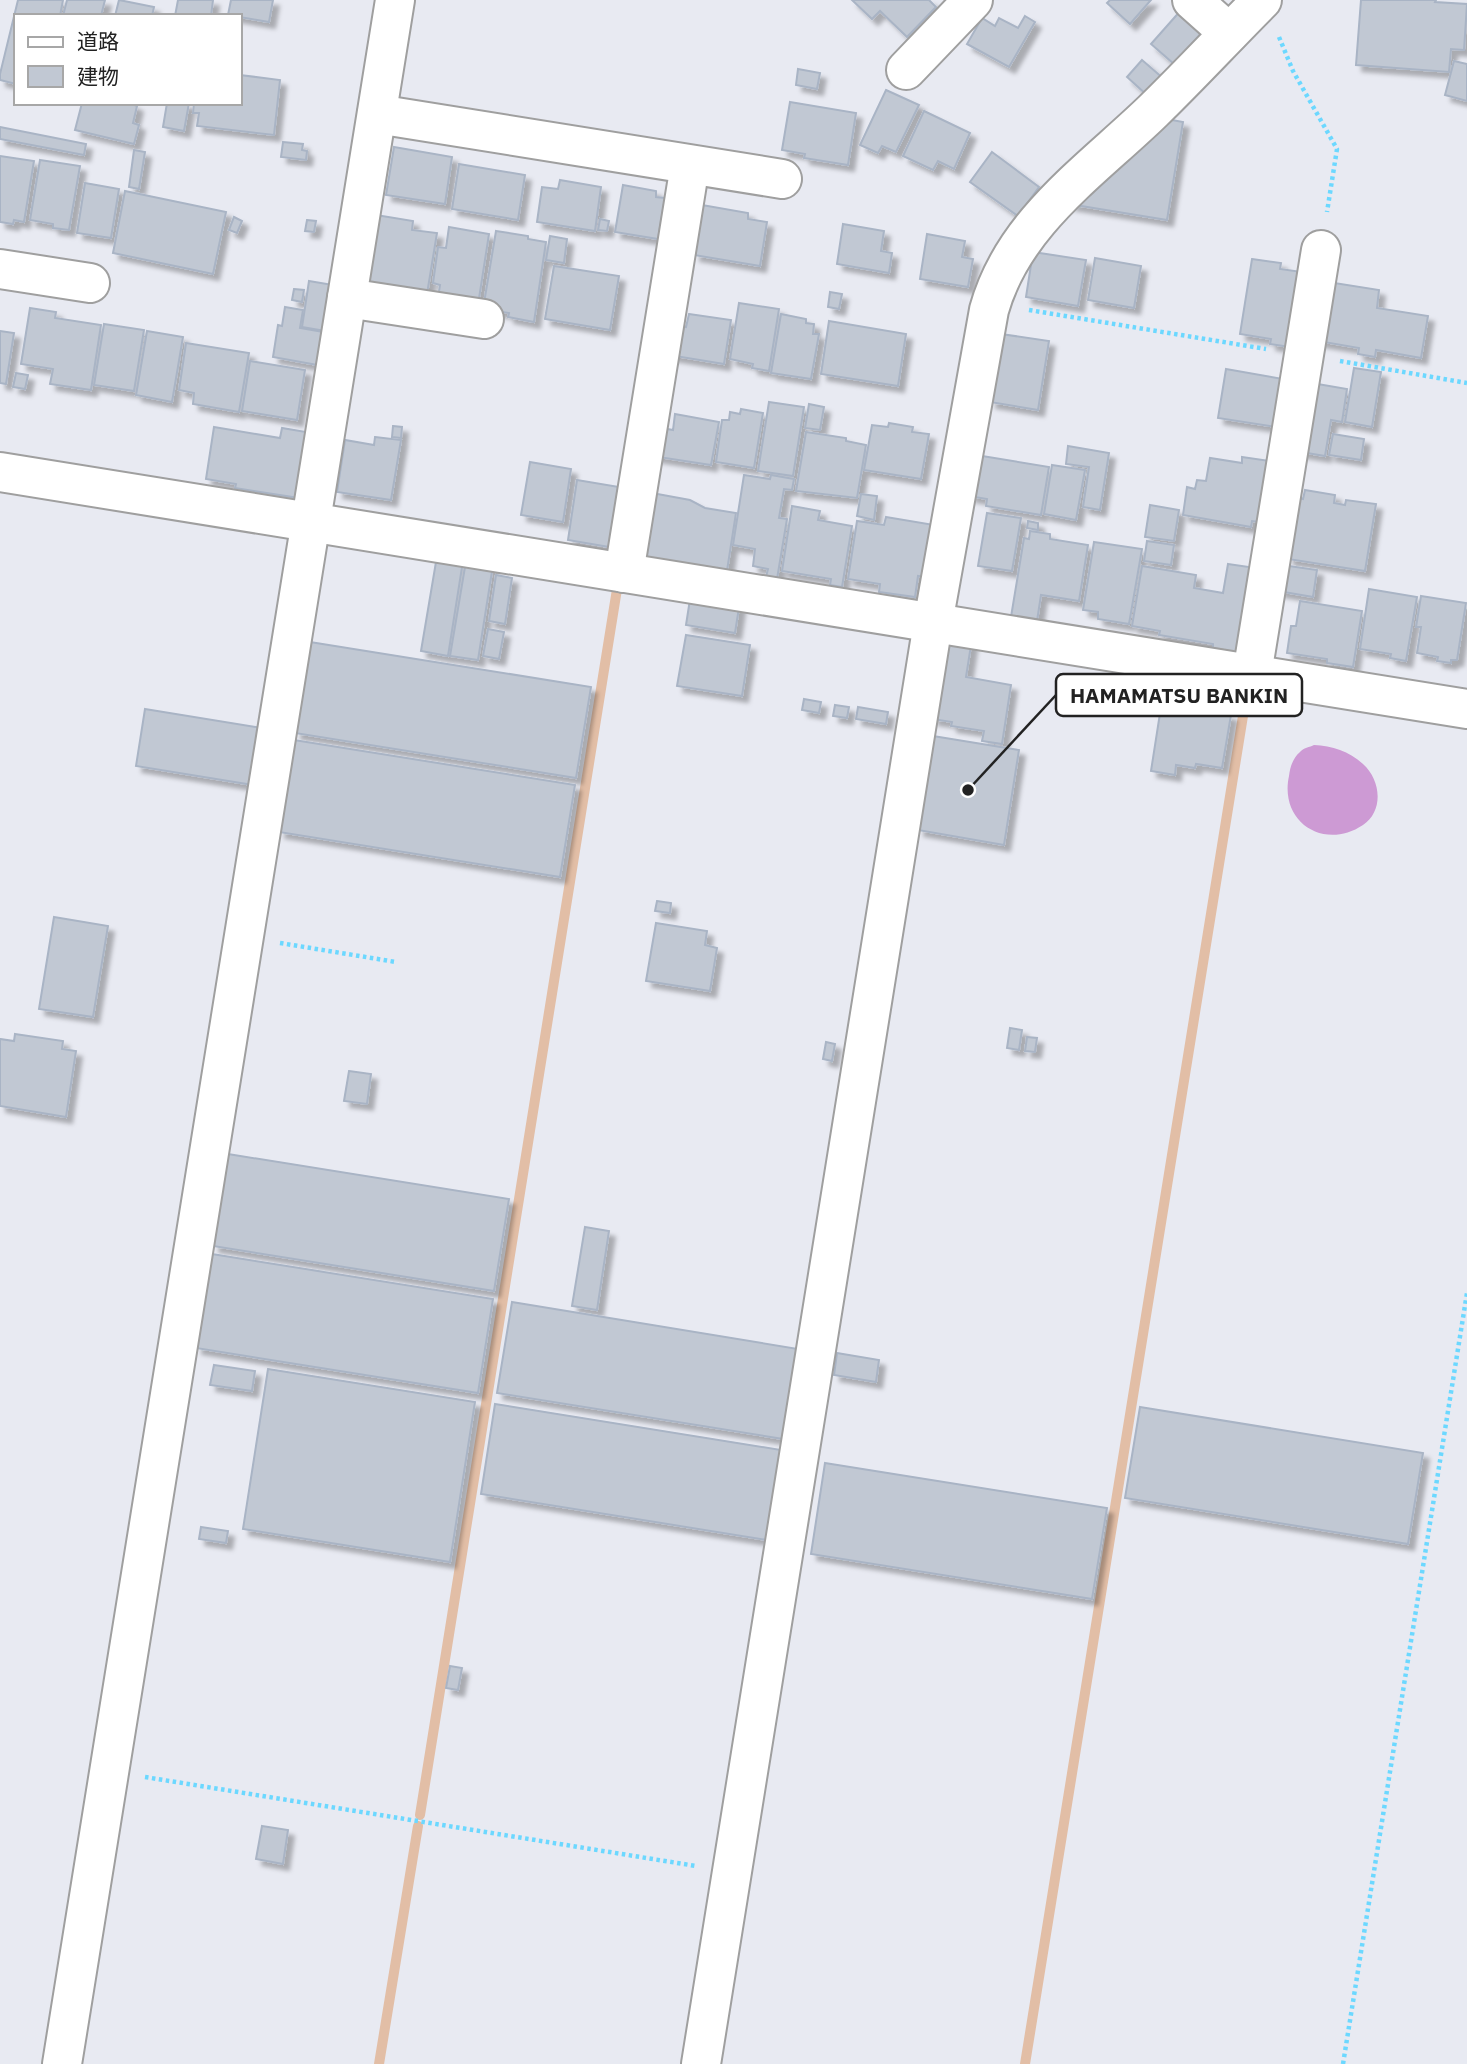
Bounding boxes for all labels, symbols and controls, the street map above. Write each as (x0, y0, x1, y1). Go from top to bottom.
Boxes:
legend (14, 14, 242, 105)
text: 道路 (77, 27, 119, 55)
text: 建物 (77, 62, 119, 90)
callout: HAMAMATSU BANKIN (1056, 674, 1302, 716)
text: HAMAMATSU BANKIN (1070, 681, 1288, 709)

